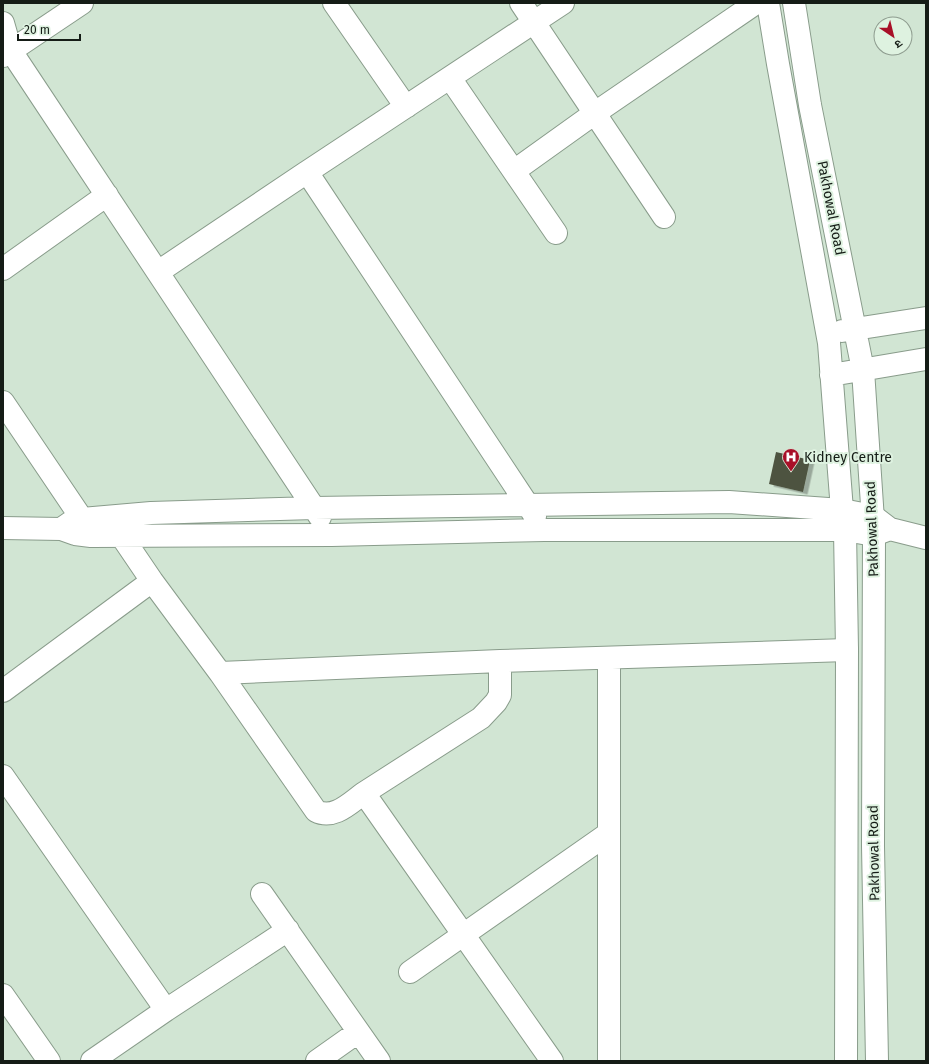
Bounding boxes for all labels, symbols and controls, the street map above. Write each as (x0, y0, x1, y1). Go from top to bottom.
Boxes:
scale bar (18, 16, 80, 42)
north arrow (873, 16, 913, 56)
text: 20 m (24, 23, 50, 37)
text: उ (892, 37, 905, 51)
street label: Pakhowal Road (813, 159, 849, 257)
hospital icon: Kidney Centre (781, 447, 801, 472)
place label: Kidney Centre (804, 449, 892, 466)
street label: Pakhowal Road (862, 481, 882, 577)
street label: Pakhowal Road (865, 805, 883, 901)

